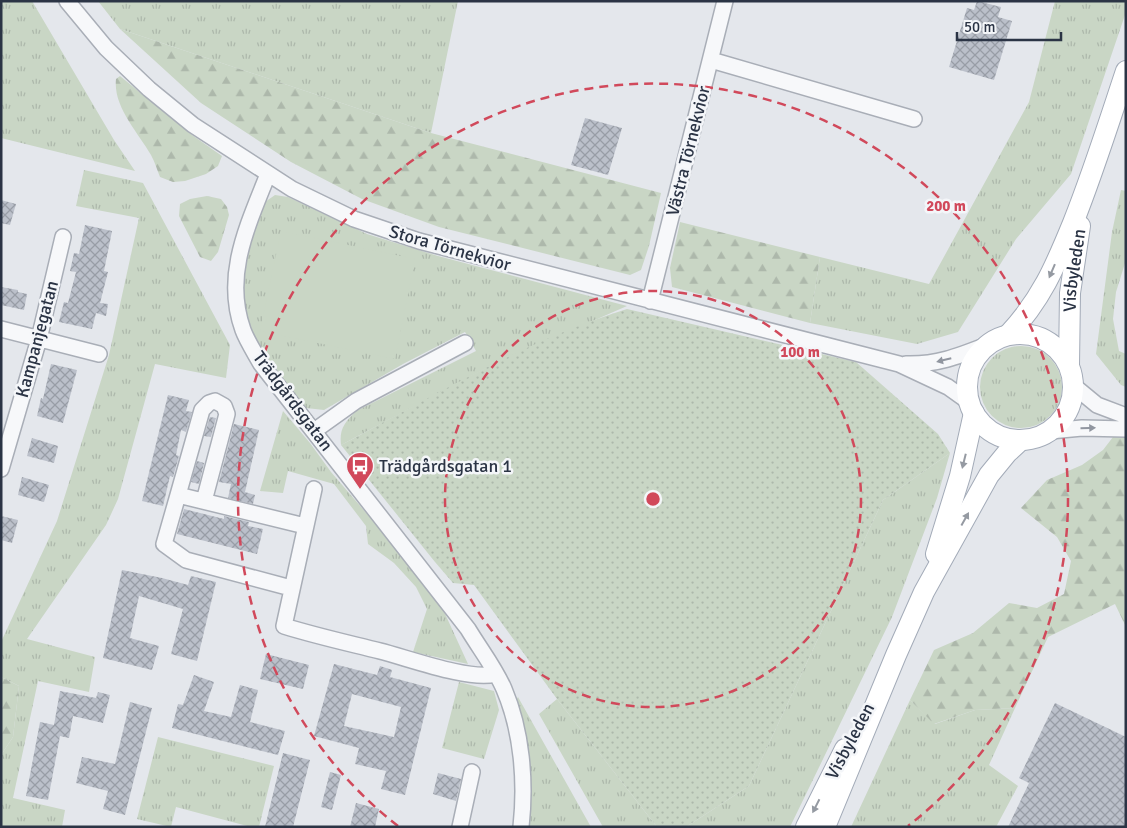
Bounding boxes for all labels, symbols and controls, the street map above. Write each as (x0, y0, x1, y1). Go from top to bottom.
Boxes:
scale bar (957, 10, 1061, 42)
text: 50 m (964, 18, 995, 36)
street label: Västra Törnekvior (661, 83, 715, 218)
text: 200 m (926, 197, 966, 215)
street label: Stora Törnekvior (387, 220, 514, 276)
street label: Visbyleden (1059, 227, 1090, 312)
one-way arrow (1047, 264, 1055, 278)
street label: Kampanjegatan (11, 278, 63, 400)
text: 100 m (780, 343, 820, 361)
street label: Trädgårdsgatan (248, 347, 338, 455)
one-way arrow (937, 357, 952, 365)
one-way arrow (1080, 424, 1096, 432)
bus stop icon: Trädgårdsgatan 1 (345, 451, 375, 490)
one-way arrow (960, 454, 968, 469)
place label: Trädgårdsgatan 1 (379, 455, 512, 477)
centre of rings (644, 490, 662, 508)
one-way arrow (961, 511, 969, 526)
street label: Visbyleden (821, 699, 879, 783)
one-way arrow (812, 799, 820, 814)

